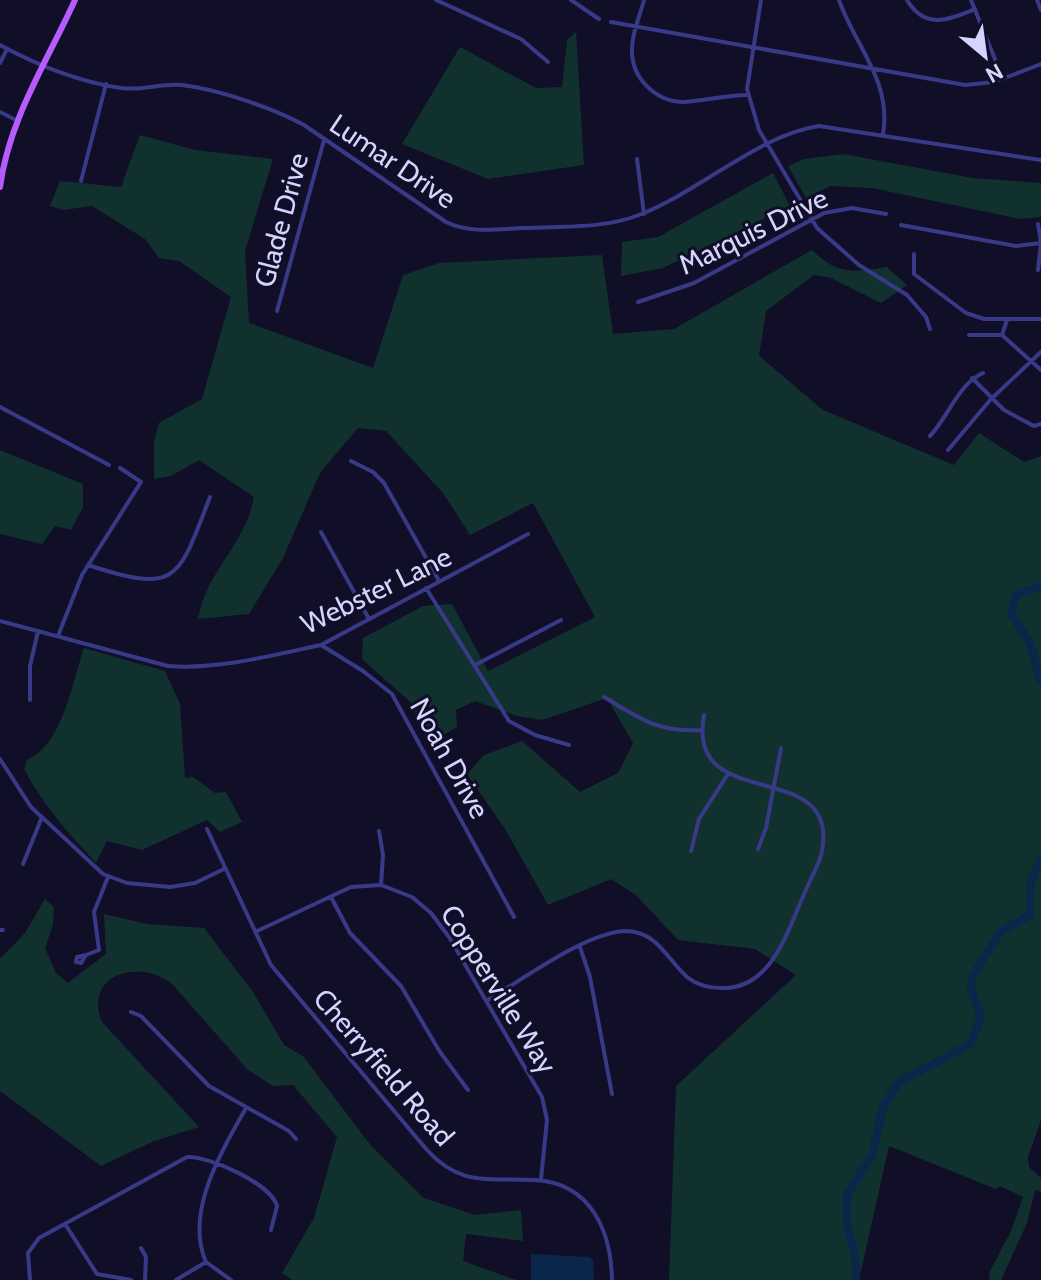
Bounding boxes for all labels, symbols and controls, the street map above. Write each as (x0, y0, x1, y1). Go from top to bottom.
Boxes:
north arrow (945, 16, 1025, 96)
text: N (981, 57, 1008, 89)
street label: Lumar Drive (324, 107, 462, 215)
street label: Glade Drive (247, 149, 315, 291)
street label: Marquis Drive (673, 180, 833, 282)
street label: Webster Lane (295, 539, 457, 641)
street label: Noah Drive (403, 692, 497, 824)
street label: Copperville Way (434, 898, 564, 1080)
street label: Cherryfield Road (306, 981, 462, 1153)

